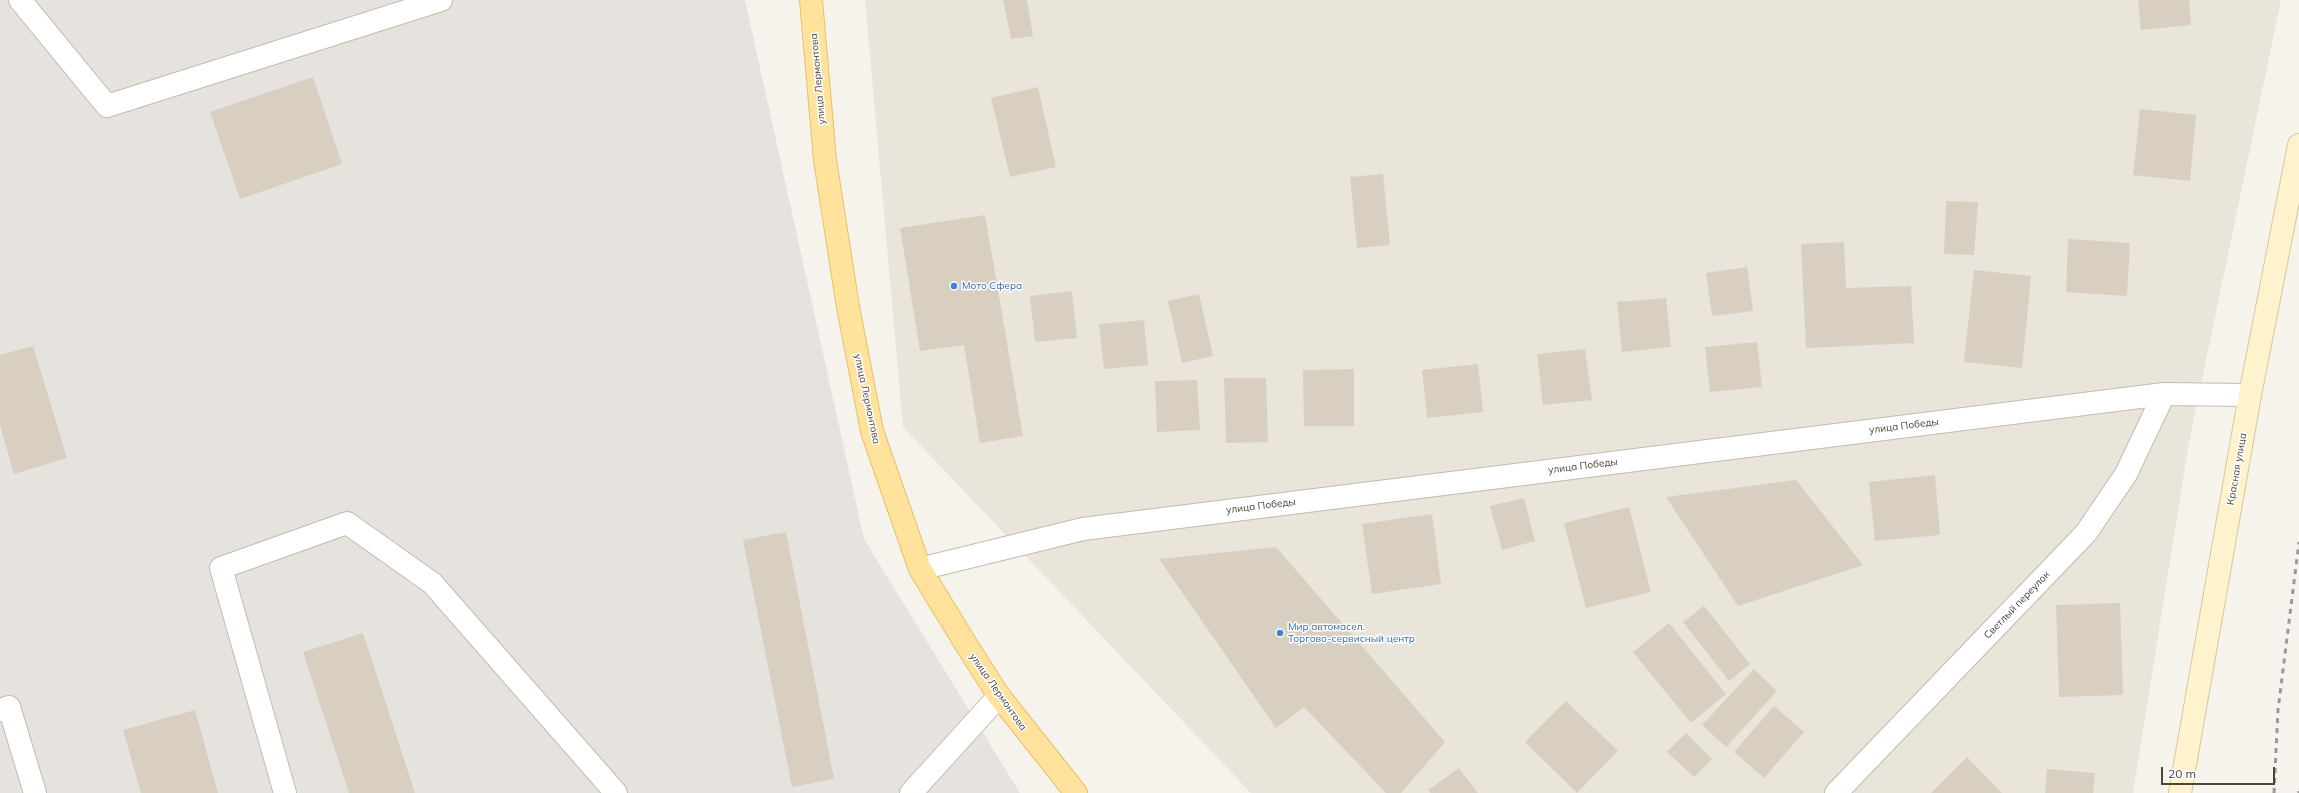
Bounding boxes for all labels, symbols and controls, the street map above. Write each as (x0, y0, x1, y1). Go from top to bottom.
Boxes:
street label: улица Лермонтова (808, 33, 828, 125)
place label: Мото Сфера (962, 280, 1022, 292)
marker: Мото Сфера (949, 281, 959, 291)
street label: улица Лермонтова (852, 353, 882, 445)
street label: улица Победы (1868, 416, 1940, 436)
street label: Красная улица (2225, 432, 2249, 506)
street label: улица Победы (1547, 456, 1619, 476)
street label: улица Победы (1225, 496, 1297, 516)
street label: Светлый переулок (1982, 569, 2052, 641)
place label: Мир автомасел. Торгово-сервисный центр (1288, 621, 1415, 644)
marker: Мир автомасел. Торгово-сервисный центр (1275, 628, 1285, 638)
street label: улица Лермонтова (967, 651, 1029, 733)
scale bar (2163, 759, 2277, 785)
text: 20 m (2168, 766, 2196, 781)

